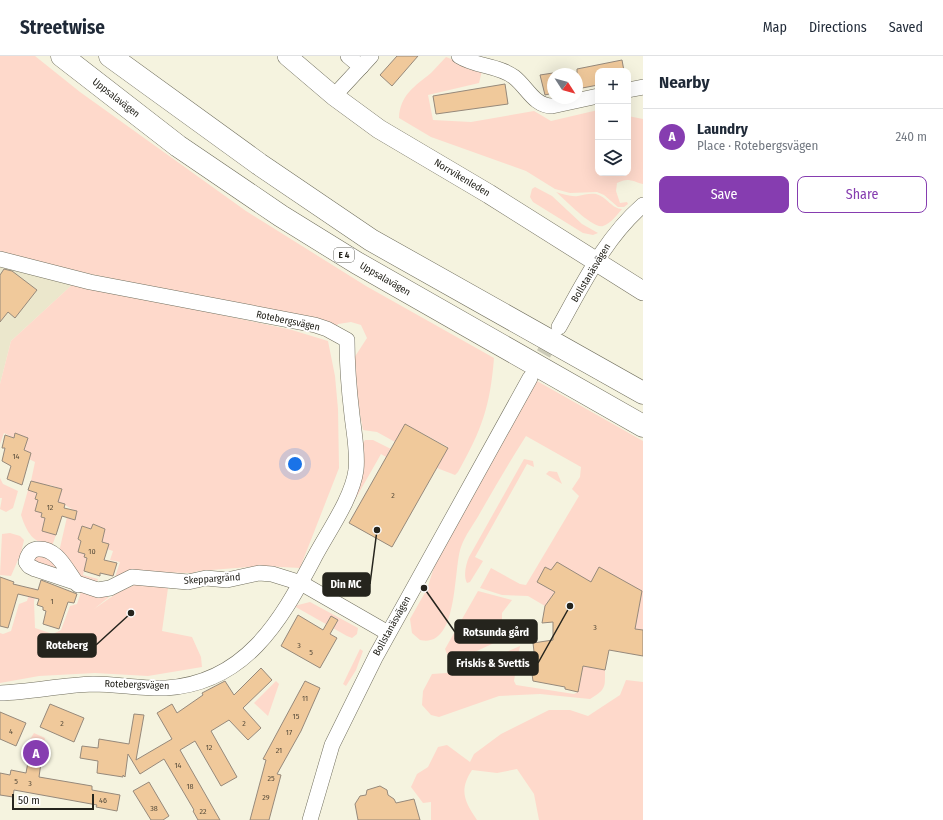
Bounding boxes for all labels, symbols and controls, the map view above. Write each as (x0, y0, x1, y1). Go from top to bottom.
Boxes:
text: Streetwise (20, 16, 105, 39)
text: Map (763, 19, 787, 36)
text: Directions (809, 19, 867, 36)
text: Saved (889, 19, 923, 36)
north arrow (547, 68, 583, 104)
map controls (595, 68, 631, 176)
button: + (595, 68, 631, 104)
text: Nearby (659, 72, 710, 93)
street label: Uppsalavägen (90, 76, 142, 120)
button: − (595, 104, 631, 140)
text: Laundry (697, 120, 748, 138)
text: A (668, 129, 676, 144)
text: 240 m (895, 129, 927, 144)
text: Place · Rotebergsvägen (697, 138, 818, 153)
button: layers (595, 140, 631, 176)
street label: Norrvikenleden (432, 157, 492, 199)
button: Save (659, 176, 789, 213)
button: Share (797, 176, 927, 213)
street label: Bollstanäsvägen (569, 241, 613, 305)
road number: E 4 (334, 248, 354, 262)
street label: Uppsalavägen (357, 260, 413, 298)
street label: Rotebergsvägen (255, 308, 321, 334)
house number: 14 (13, 452, 20, 461)
your location (285, 454, 305, 474)
house number: 2 (391, 491, 395, 500)
house number: 12 (47, 503, 54, 512)
house number: 10 (88, 547, 96, 556)
street label: Skeppargränd (183, 571, 241, 587)
callout: Din MC (323, 573, 370, 596)
text: Din MC (330, 578, 362, 591)
street label: Bollstanäsvägen (371, 594, 413, 658)
house number: 1 (50, 597, 54, 606)
callout: Rotsunda gård (455, 620, 537, 643)
house number: 3 (593, 623, 597, 632)
text: Rotsunda gård (463, 626, 529, 639)
callout: Roteberg (38, 634, 96, 657)
text: Roteberg (46, 639, 89, 652)
house number: 3 (297, 641, 301, 650)
house number: 5 (309, 648, 313, 657)
callout: Friskis & Svettis (448, 652, 538, 675)
text: Friskis & Svettis (456, 657, 530, 670)
street label: Rotebergsvägen (104, 678, 170, 692)
house number: 11 (302, 694, 308, 703)
house number: 15 (293, 712, 300, 721)
house number: 2 (60, 719, 64, 728)
house number: 2 (242, 719, 246, 728)
house number: 4 (9, 727, 13, 736)
house number: 17 (286, 728, 293, 737)
pin: A (23, 738, 49, 768)
house number: 12 (206, 743, 213, 752)
house number: 21 (276, 746, 282, 755)
house number: 14 (175, 761, 182, 770)
house number: 25 (267, 774, 275, 783)
house number: 5 (14, 777, 18, 786)
house number: 3 (28, 779, 32, 788)
house number: 18 (186, 782, 194, 791)
scale bar (12, 792, 94, 811)
house number: 29 (262, 793, 270, 802)
text: 50 m (18, 794, 40, 807)
house number: 46 (99, 796, 107, 805)
house number: 38 (150, 804, 158, 813)
house number: 22 (199, 807, 207, 816)

